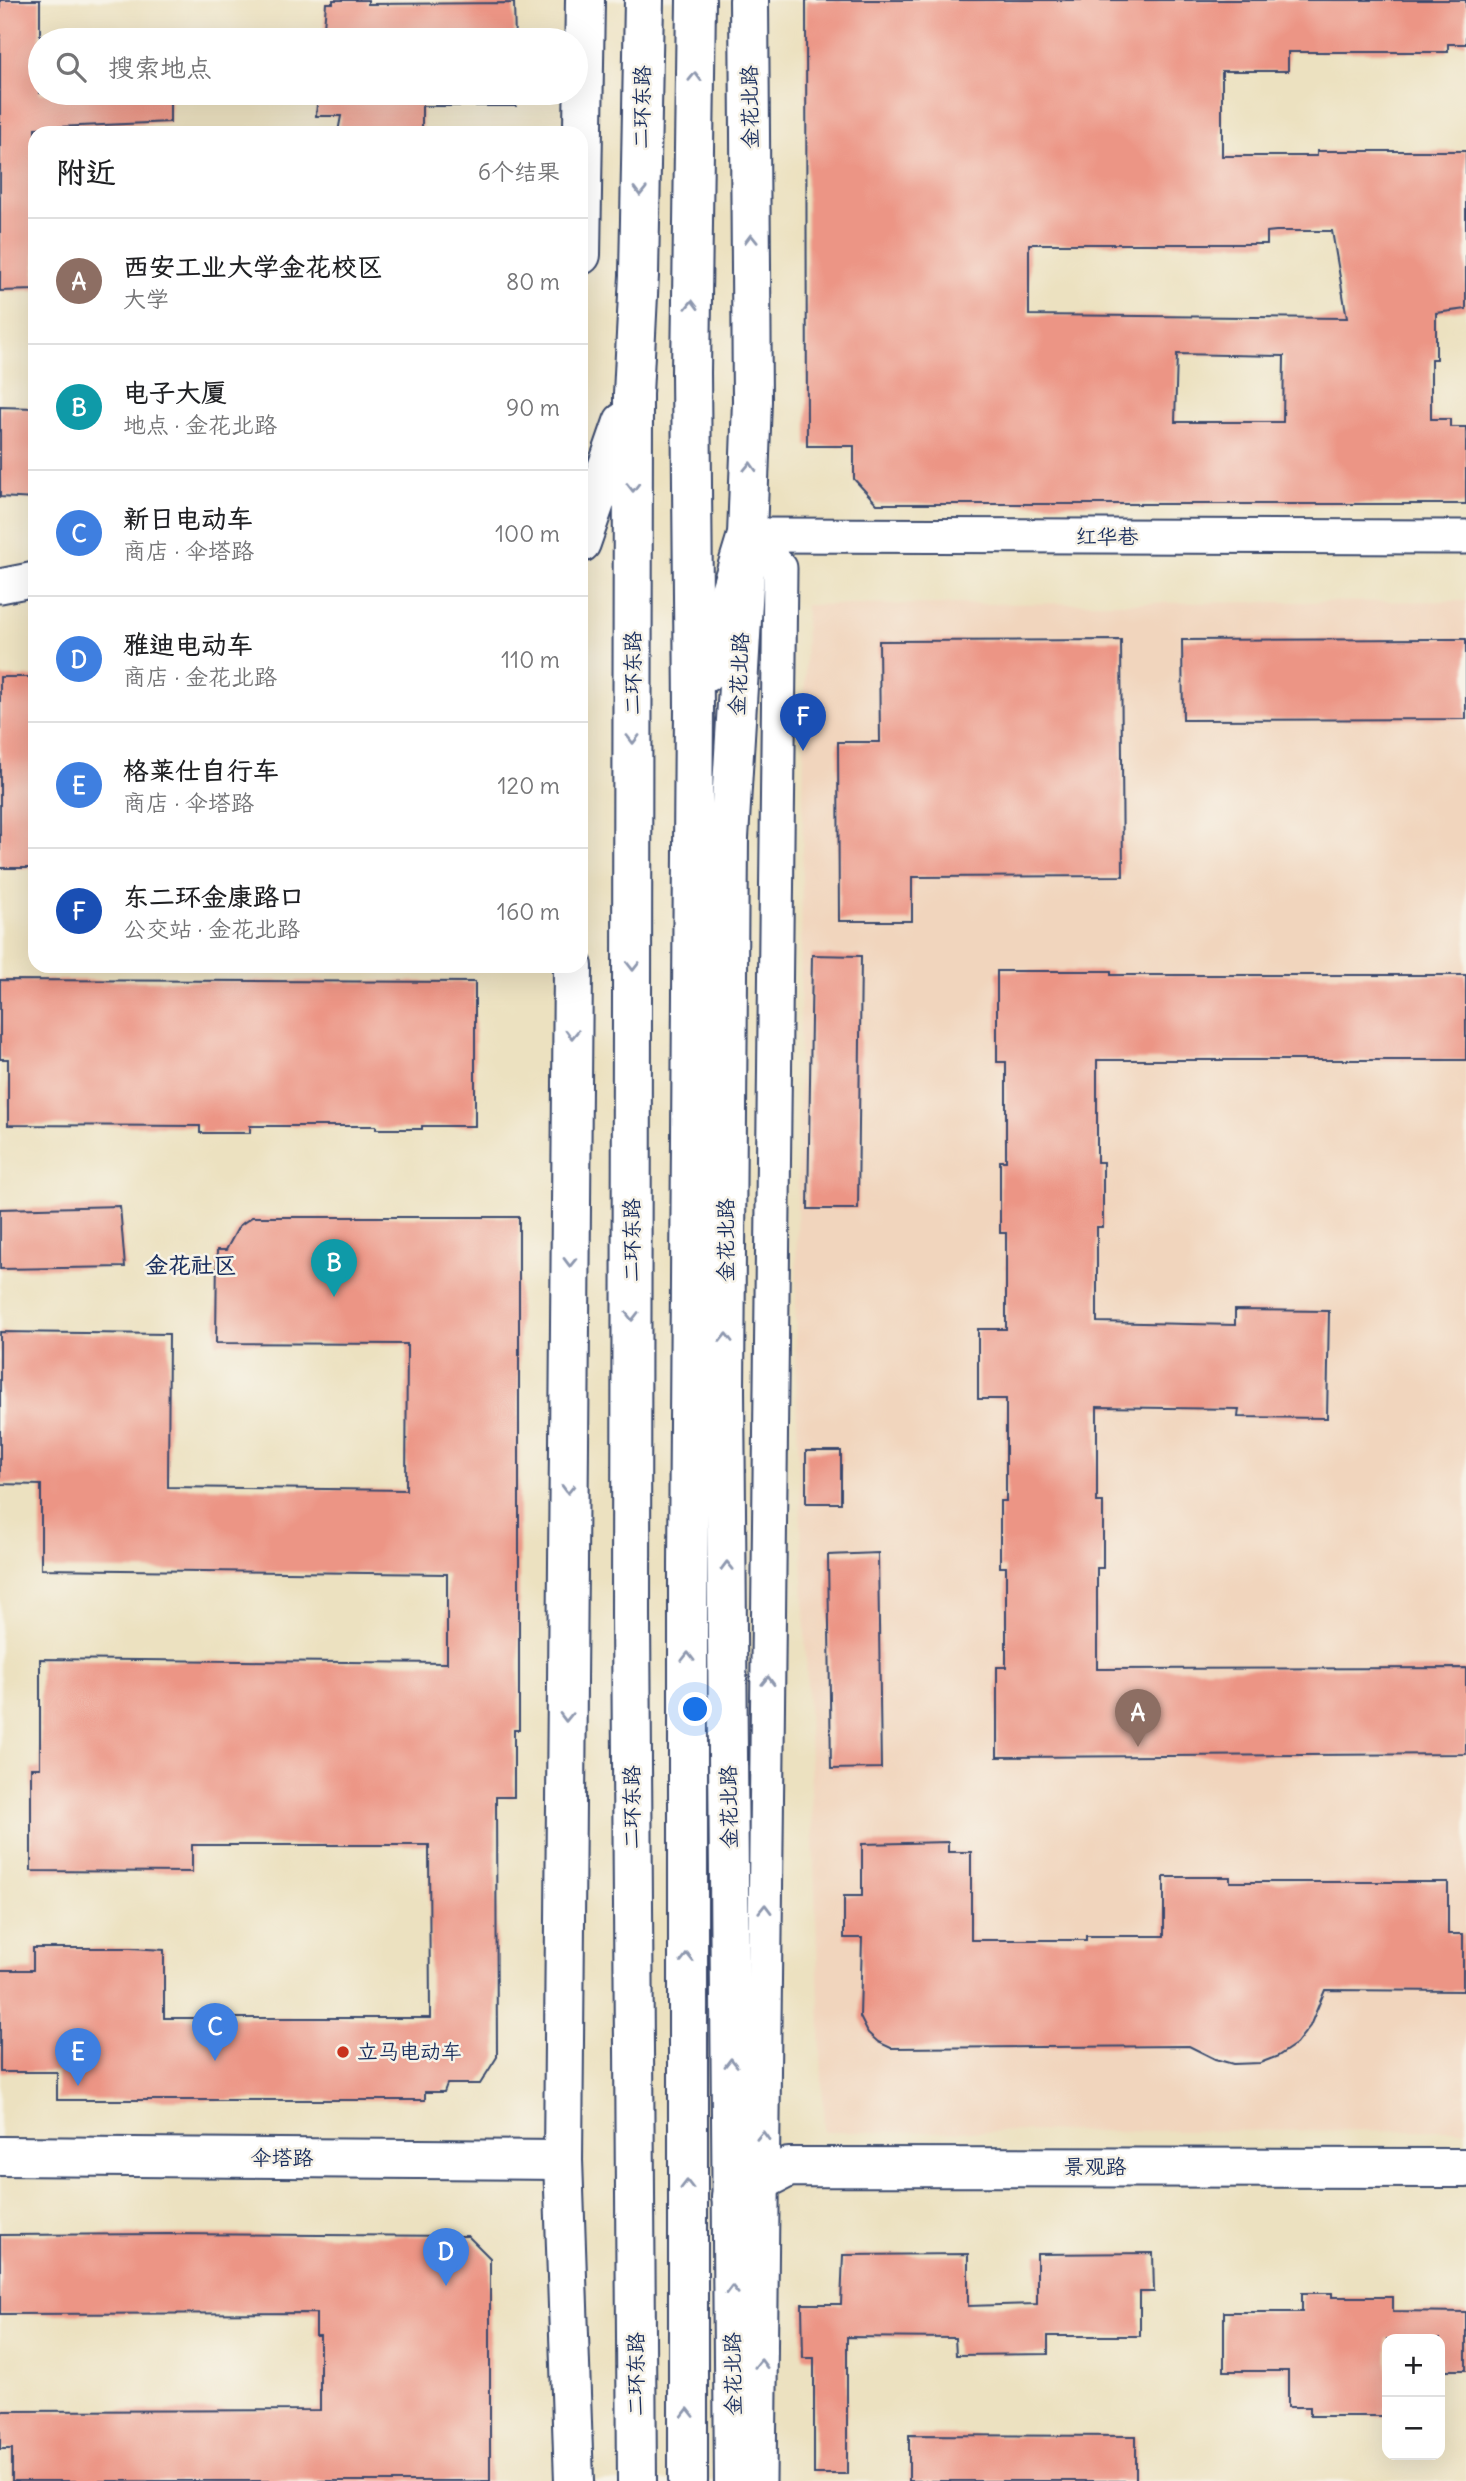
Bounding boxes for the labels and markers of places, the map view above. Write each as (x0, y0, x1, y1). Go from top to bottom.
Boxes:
pin: F (780, 693, 826, 751)
pin: B (311, 1239, 357, 1297)
pin: A (1115, 1689, 1161, 1747)
pin: C (192, 2003, 238, 2061)
pin: E (55, 2028, 101, 2086)
place label: 立马电动车 (357, 2038, 462, 2065)
marker: 立马电动车 (335, 2044, 351, 2060)
pin: D (423, 2228, 469, 2286)

